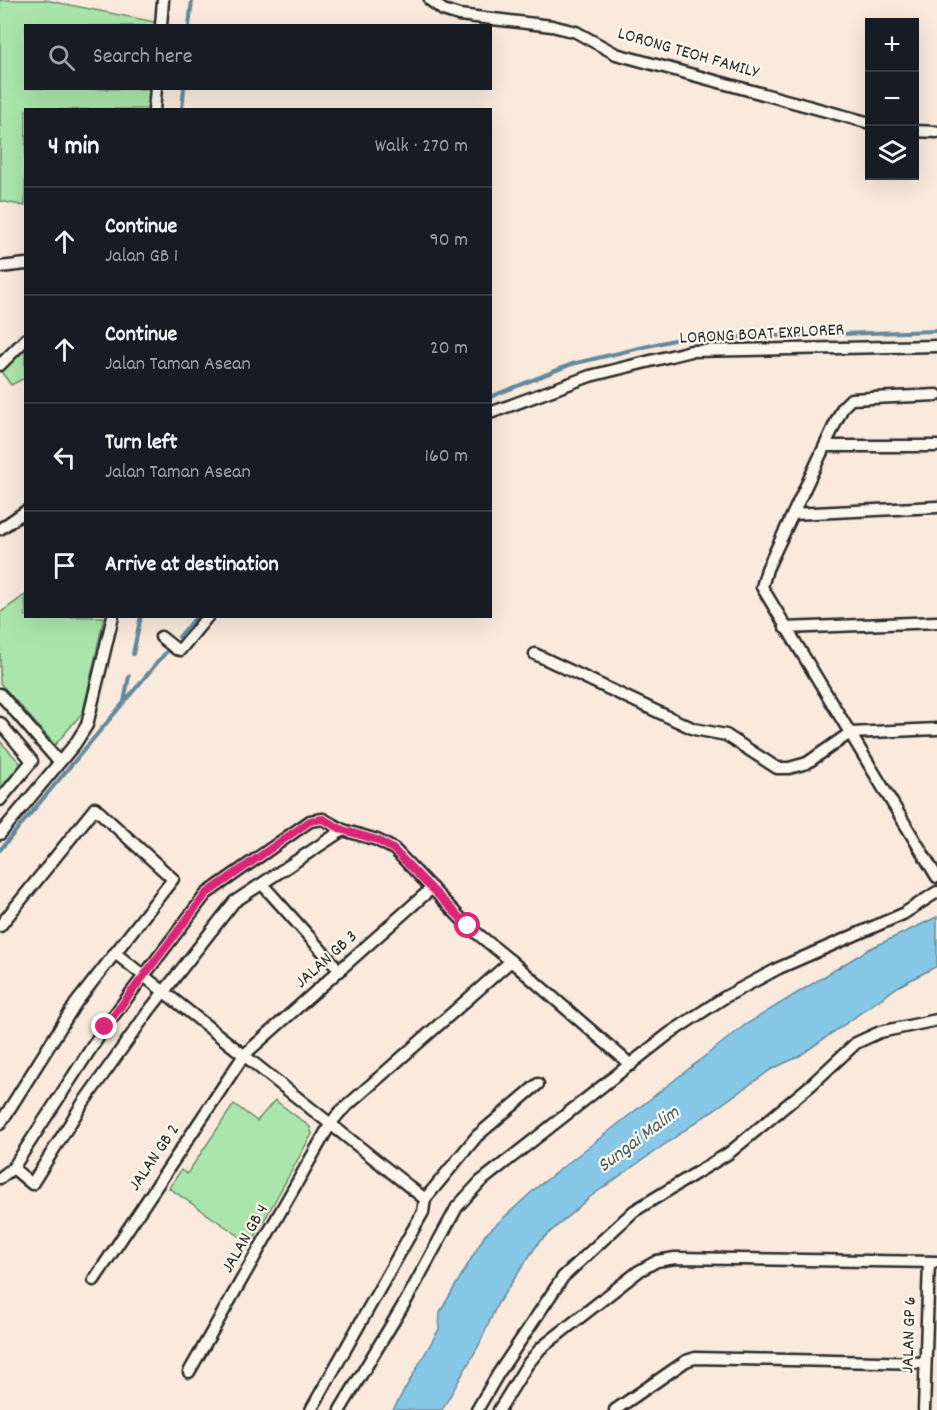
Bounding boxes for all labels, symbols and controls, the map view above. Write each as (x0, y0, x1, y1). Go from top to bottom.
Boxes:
map controls (865, 18, 919, 180)
button: + (865, 18, 919, 72)
street label: LORONG TEOH FAMILY (614, 22, 763, 87)
search box (24, 24, 492, 90)
icon: search (45, 41, 78, 74)
text: Search here (93, 42, 192, 73)
button: − (865, 72, 919, 126)
button: layers (865, 126, 919, 180)
text: 4 min (48, 129, 99, 166)
text: Walk · 270 m (375, 133, 468, 161)
text: Continue (105, 212, 177, 243)
icon: ahead (48, 225, 81, 258)
text: 90 m (430, 227, 468, 255)
text: Jalan GB 1 (105, 243, 178, 271)
street label: LORONG BOAT EXPLORER (679, 318, 845, 352)
text: Continue (105, 320, 177, 351)
icon: ahead (48, 333, 81, 366)
text: 20 m (430, 335, 468, 363)
text: Jalan Taman Asean (105, 351, 251, 379)
text: Turn left (105, 428, 177, 459)
icon: left (48, 441, 81, 474)
text: 160 m (425, 443, 468, 471)
text: Jalan Taman Asean (105, 459, 251, 487)
icon: arrive (48, 549, 81, 582)
text: Arrive at destination (105, 550, 279, 581)
route start (454, 912, 480, 938)
street label: JALAN GB 3 (290, 925, 364, 995)
route end (91, 1013, 117, 1039)
water label: Sungai Malim (592, 1100, 686, 1180)
street label: JALAN GB 2 (123, 1119, 187, 1197)
street label: JALAN GB 4 (216, 1200, 276, 1278)
street label: JALAN GP 6 (896, 1296, 924, 1374)

